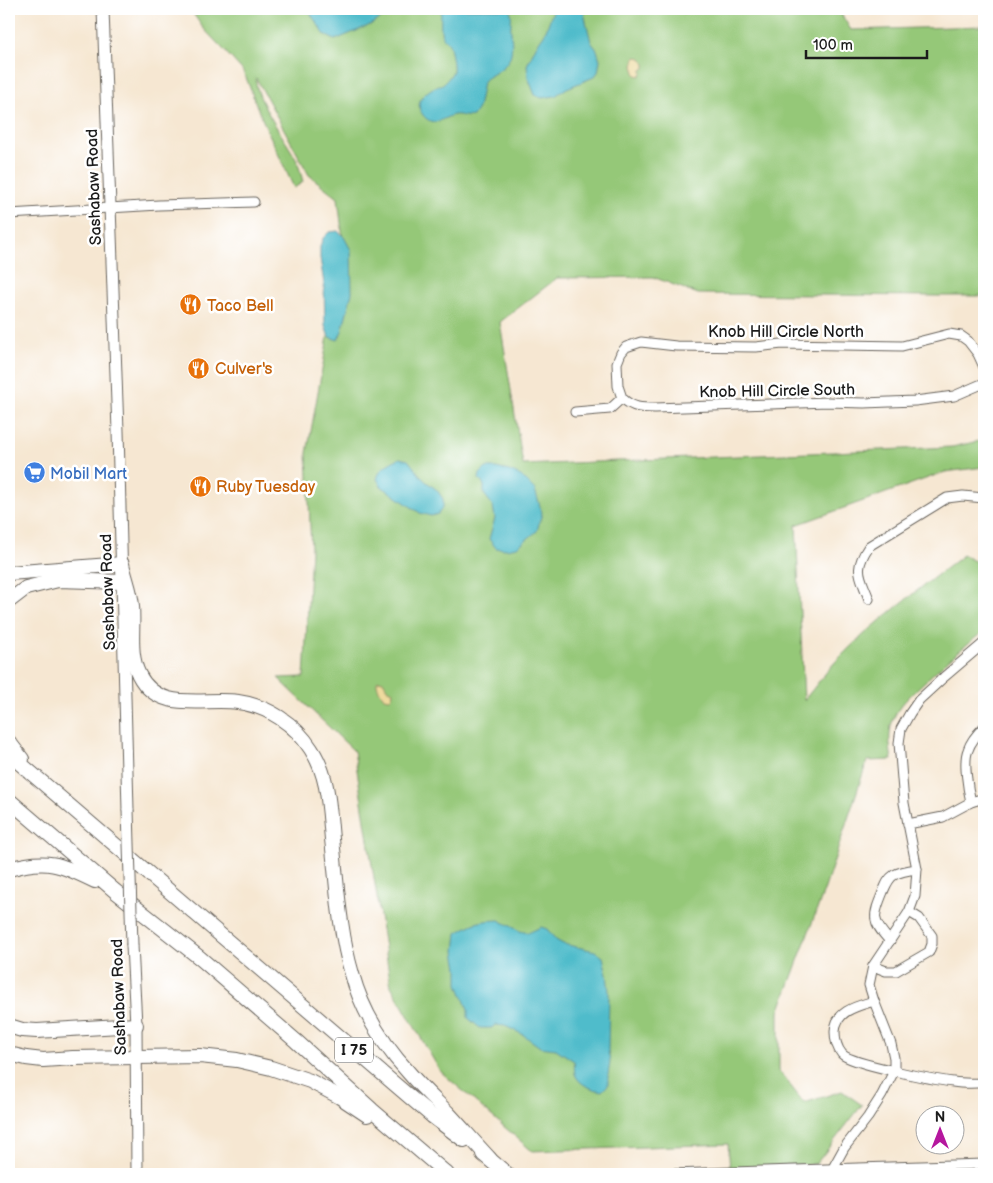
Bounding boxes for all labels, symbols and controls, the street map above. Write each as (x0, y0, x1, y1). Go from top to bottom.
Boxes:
scale bar (806, 28, 927, 60)
text: 100 m (813, 36, 853, 55)
street label: Sashabaw Road (83, 128, 106, 245)
restaurant icon: Taco Bell (179, 293, 203, 317)
place label: Taco Bell (207, 297, 274, 316)
street label: Knob Hill Circle North (708, 323, 864, 342)
restaurant icon: Culver's (187, 356, 211, 380)
place label: Culver's (215, 360, 273, 379)
street label: Knob Hill Circle South (699, 381, 855, 402)
supermarket icon: Mobil Mart (22, 461, 46, 485)
place label: Mobil Mart (50, 465, 127, 484)
restaurant icon: Ruby Tuesday (188, 474, 212, 498)
place label: Ruby Tuesday (216, 478, 316, 497)
street label: Sashabaw Road (97, 533, 120, 650)
street label: Sashabaw Road (108, 938, 131, 1055)
road number: I 75 (335, 1038, 373, 1062)
north arrow (916, 1106, 966, 1156)
text: N (935, 1109, 945, 1126)

